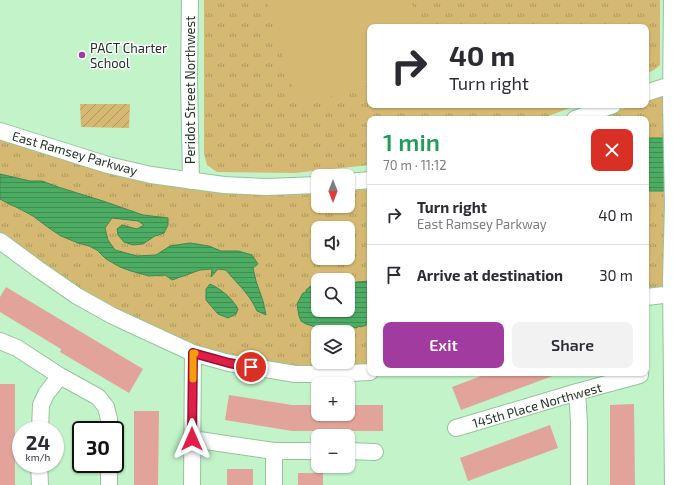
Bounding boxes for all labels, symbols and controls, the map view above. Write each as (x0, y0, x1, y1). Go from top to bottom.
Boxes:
street label: Peridot Street Northwest (182, 16, 198, 164)
text: 40 m (449, 38, 515, 72)
place label: PACT Charter School (90, 40, 167, 71)
icon: right (383, 40, 435, 92)
marker: PACT Charter School (77, 50, 87, 60)
text: Turn right (449, 72, 529, 94)
street label: East Ramsey Parkway (10, 127, 140, 179)
text: 1 min (383, 127, 440, 156)
button: close (591, 129, 633, 171)
text: 70 m · 11:12 (383, 157, 447, 173)
north arrow (311, 169, 355, 213)
map controls (311, 169, 355, 473)
text: Turn right (417, 198, 487, 216)
icon: right (383, 204, 405, 226)
text: 40 m (598, 206, 633, 224)
text: East Ramsey Parkway (417, 216, 547, 232)
button: sound (311, 221, 355, 265)
icon: arrive (383, 264, 405, 286)
text: Arrive at destination (417, 266, 563, 284)
text: 30 m (599, 266, 633, 284)
button: search (311, 273, 355, 317)
button: Exit (383, 322, 504, 368)
button: Share (512, 322, 633, 368)
button: layers (311, 325, 355, 369)
pin (234, 350, 268, 384)
icon: arrive (240, 356, 262, 378)
button: + (311, 377, 355, 421)
street label: 145th Place Northwest (470, 379, 604, 431)
position arrow (171, 418, 213, 460)
speed limit sign: 30 (72, 421, 124, 473)
button: − (311, 429, 355, 473)
text: 24 (26, 430, 50, 454)
text: km/h (26, 451, 50, 463)

